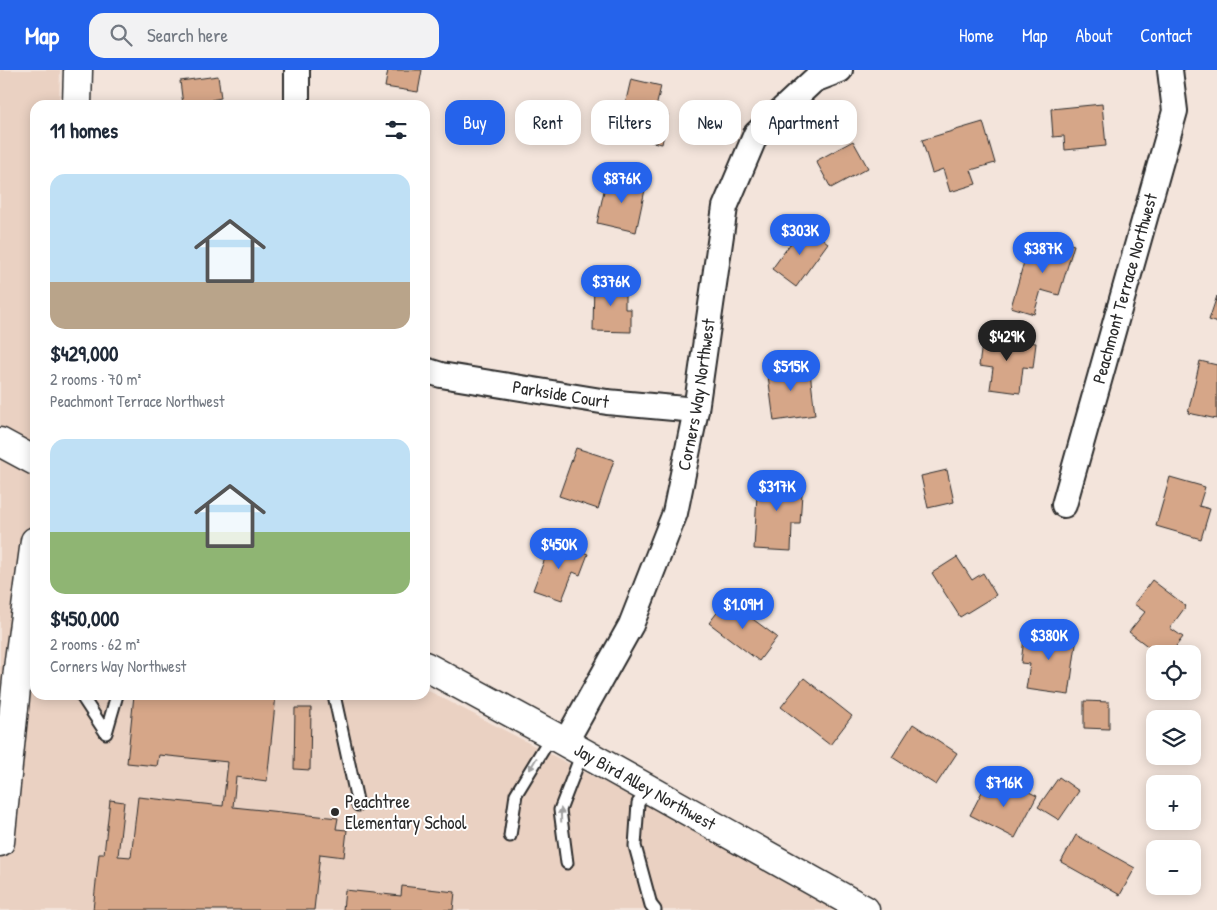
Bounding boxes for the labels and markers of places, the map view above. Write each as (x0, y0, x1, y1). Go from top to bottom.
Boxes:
pin: $876K (587, 162, 657, 204)
pin: $303K (765, 214, 835, 256)
pin: $387K (1008, 232, 1078, 274)
pin: $376K (576, 264, 646, 307)
pin: $429K (972, 320, 1042, 362)
pin: $515K (756, 350, 826, 392)
pin: $317K (742, 470, 812, 512)
pin: $450K (524, 528, 594, 570)
pin: $1.09M (702, 588, 784, 630)
pin: $380K (1014, 618, 1084, 661)
pin: $716K (969, 766, 1039, 808)
place label: Peachtree Elementary School (345, 789, 467, 835)
marker: Peachtree Elementary School (329, 806, 341, 818)

